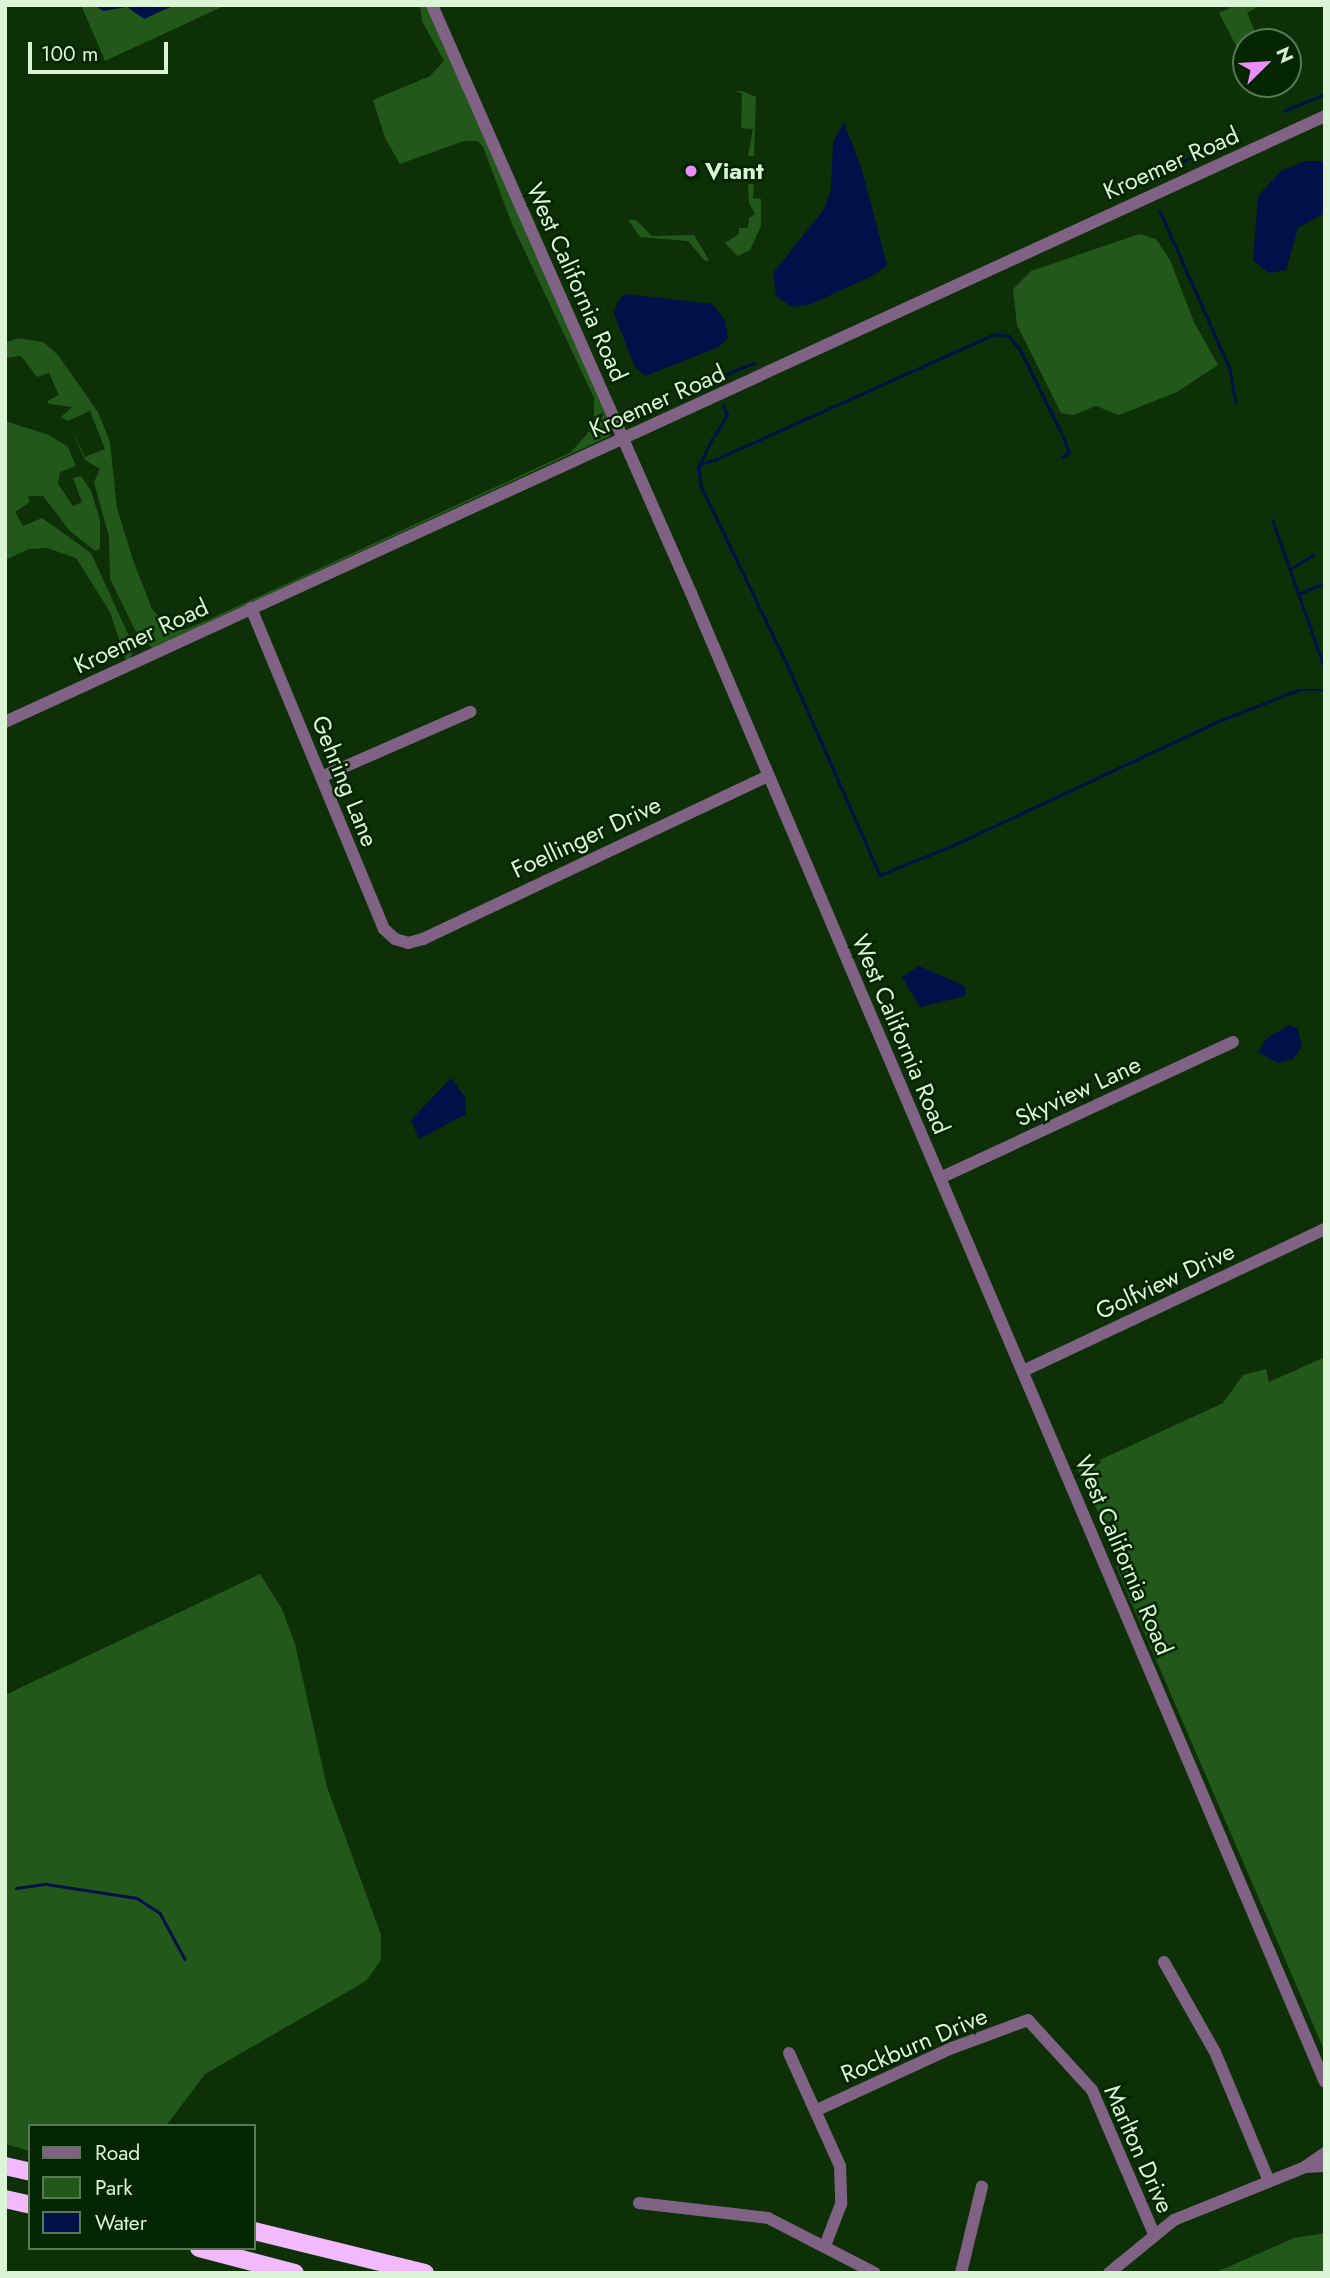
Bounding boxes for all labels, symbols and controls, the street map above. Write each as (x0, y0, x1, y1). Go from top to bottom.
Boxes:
scale bar (32, 28, 172, 72)
north arrow (1232, 28, 1302, 98)
text: 100 m (41, 39, 98, 69)
text: N (1269, 43, 1300, 67)
street label: Kroemer Road (1099, 120, 1243, 206)
place label: Viant (705, 157, 764, 185)
marker: Viant (683, 163, 699, 179)
street label: West California Road (520, 178, 634, 386)
street label: Kroemer Road (585, 358, 729, 444)
street label: Kroemer Road (69, 592, 213, 680)
street label: Gehring Lane (306, 711, 384, 851)
street label: Foellinger Drive (507, 790, 665, 884)
street label: West California Road (846, 930, 956, 1138)
street label: Skyview Lane (1011, 1049, 1145, 1133)
street label: Golfview Drive (1091, 1236, 1239, 1326)
street label: West California Road (1069, 1451, 1179, 1659)
street label: Rockburn Drive (836, 2001, 992, 2089)
street label: Marlton Drive (1098, 2081, 1180, 2217)
legend (28, 2124, 256, 2250)
text: Road (95, 2138, 140, 2168)
text: Park (95, 2173, 132, 2203)
text: Water (95, 2208, 147, 2238)

